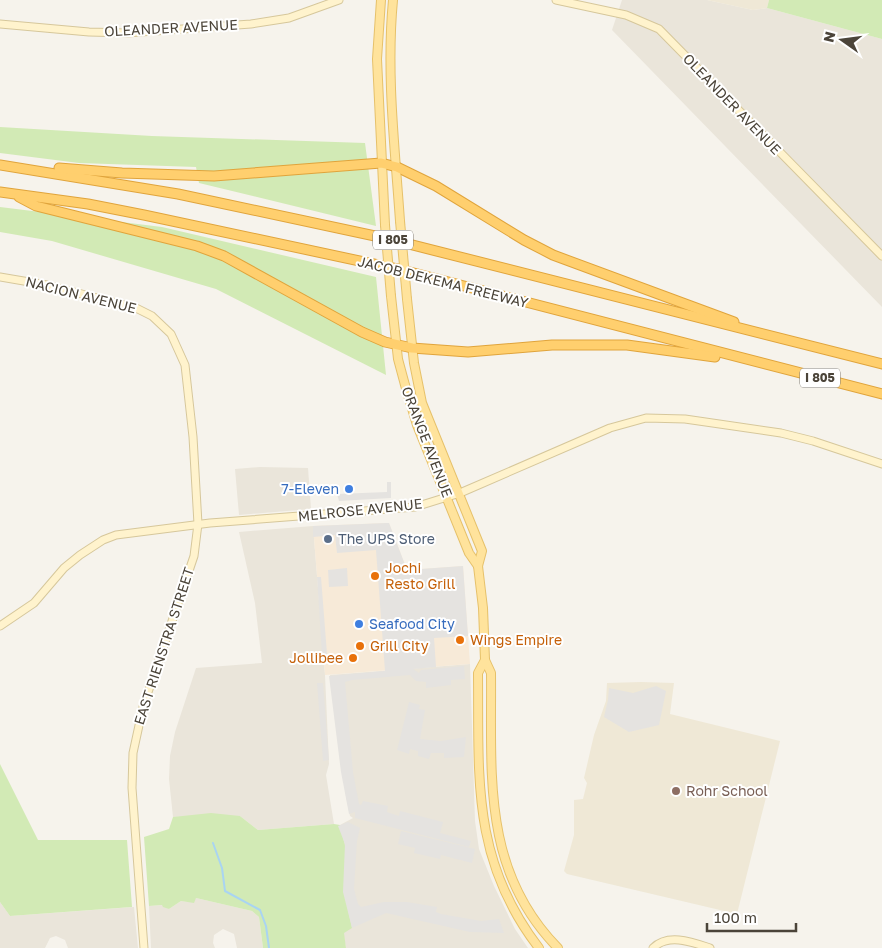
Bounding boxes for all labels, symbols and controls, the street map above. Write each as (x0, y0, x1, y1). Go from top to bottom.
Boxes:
north arrow (817, 15, 867, 65)
street label: OLEANDER AVENUE (104, 16, 238, 39)
text: N (819, 30, 838, 44)
street label: OLEANDER AVENUE (680, 50, 785, 158)
road number: I 805 (373, 230, 413, 250)
street label: JACOB DEKEMA FREEWAY (356, 252, 530, 311)
street label: NACION AVENUE (24, 273, 138, 317)
road number: I 805 (800, 368, 840, 388)
street label: ORANGE AVENUE (399, 384, 456, 500)
place label: 7-Eleven (281, 480, 339, 497)
marker: 7-Eleven (343, 483, 355, 495)
street label: MELROSE AVENUE (297, 495, 423, 524)
place label: The UPS Store (338, 530, 435, 547)
marker: The UPS Store (322, 533, 334, 545)
place label: Jochi Resto Grill (385, 559, 455, 592)
street label: EAST RIENSTRA STREET (130, 565, 197, 727)
marker: Jochi Resto Grill (369, 570, 381, 582)
place label: Seafood City (369, 615, 455, 632)
marker: Seafood City (353, 618, 365, 630)
place label: Wings Empire (470, 631, 562, 648)
marker: Wings Empire (454, 634, 466, 646)
place label: Grill City (370, 637, 429, 654)
marker: Grill City (354, 640, 366, 652)
place label: Jollibee (289, 649, 343, 666)
marker: Jollibee (347, 652, 359, 664)
place label: Rohr School (686, 782, 768, 799)
marker: Rohr School (670, 785, 682, 797)
scale bar (707, 900, 796, 932)
text: 100 m (714, 908, 757, 926)

